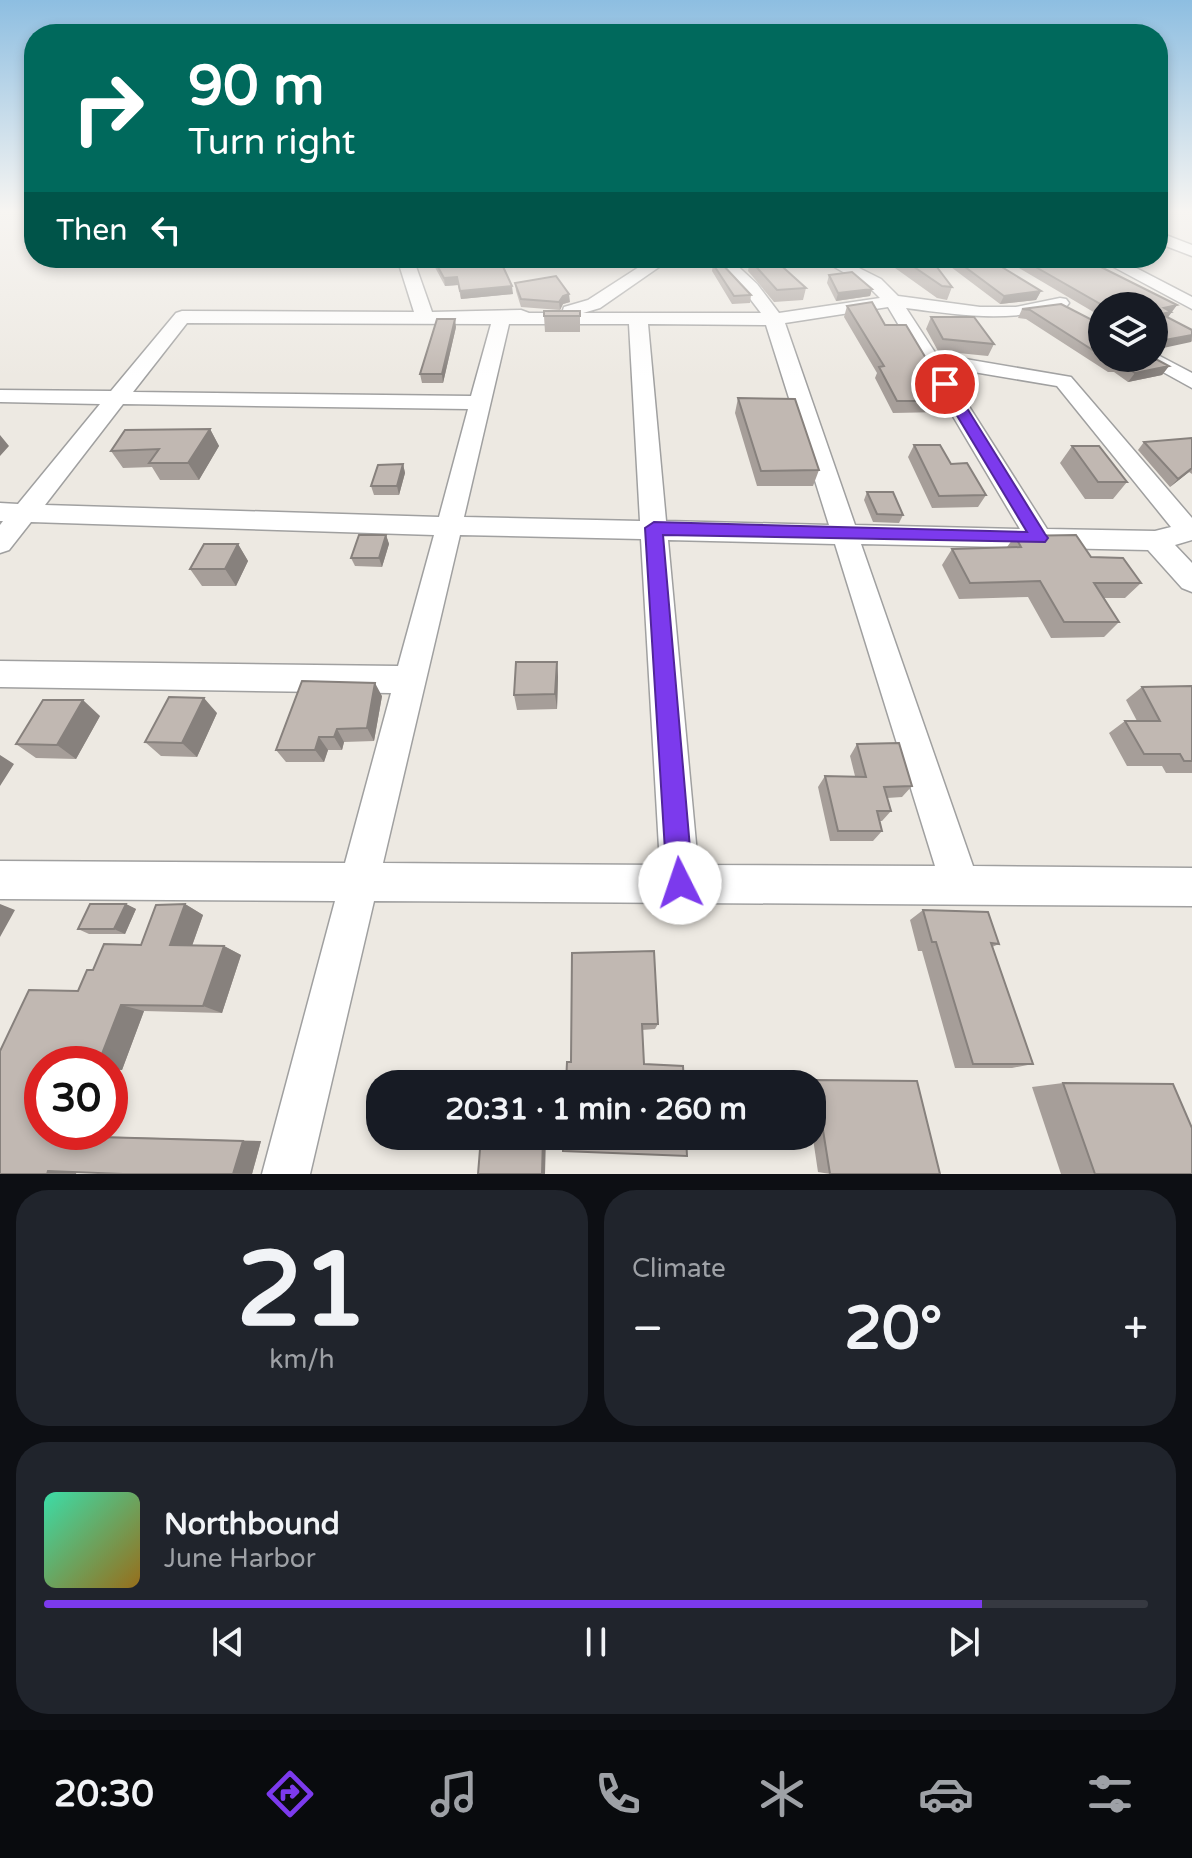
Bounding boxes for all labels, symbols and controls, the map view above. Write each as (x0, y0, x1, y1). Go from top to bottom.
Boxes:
text: 90 m (188, 53, 324, 120)
icon: right (56, 56, 160, 160)
text: Turn right (188, 121, 355, 164)
icon: left (144, 208, 188, 252)
text: Then (56, 212, 128, 249)
map controls (1088, 292, 1168, 372)
button: layers (1088, 292, 1168, 372)
pin (911, 350, 979, 418)
icon: arrive (923, 362, 967, 406)
position arrow (638, 841, 722, 925)
speed limit sign: 30 (24, 1046, 128, 1150)
text: 20:31 · 1 min · 260 m (445, 1091, 747, 1128)
text: 21 (237, 1229, 367, 1354)
text: Climate (632, 1253, 726, 1284)
text: 20° (844, 1293, 942, 1365)
text: − (632, 1303, 663, 1356)
text: + (1123, 1303, 1148, 1356)
text: km/h (269, 1344, 335, 1375)
text: Northbound (164, 1506, 340, 1543)
text: June Harbor (164, 1543, 316, 1574)
icon: previous (206, 1620, 250, 1664)
icon: pause (574, 1620, 618, 1664)
icon: next (942, 1620, 986, 1664)
icon: directions (262, 1766, 318, 1822)
icon: music (426, 1766, 482, 1822)
icon: phone (590, 1766, 646, 1822)
icon: climate (754, 1766, 810, 1822)
icon: car (918, 1766, 974, 1822)
icon: filters (1082, 1766, 1138, 1822)
text: 20:30 (54, 1773, 154, 1816)

